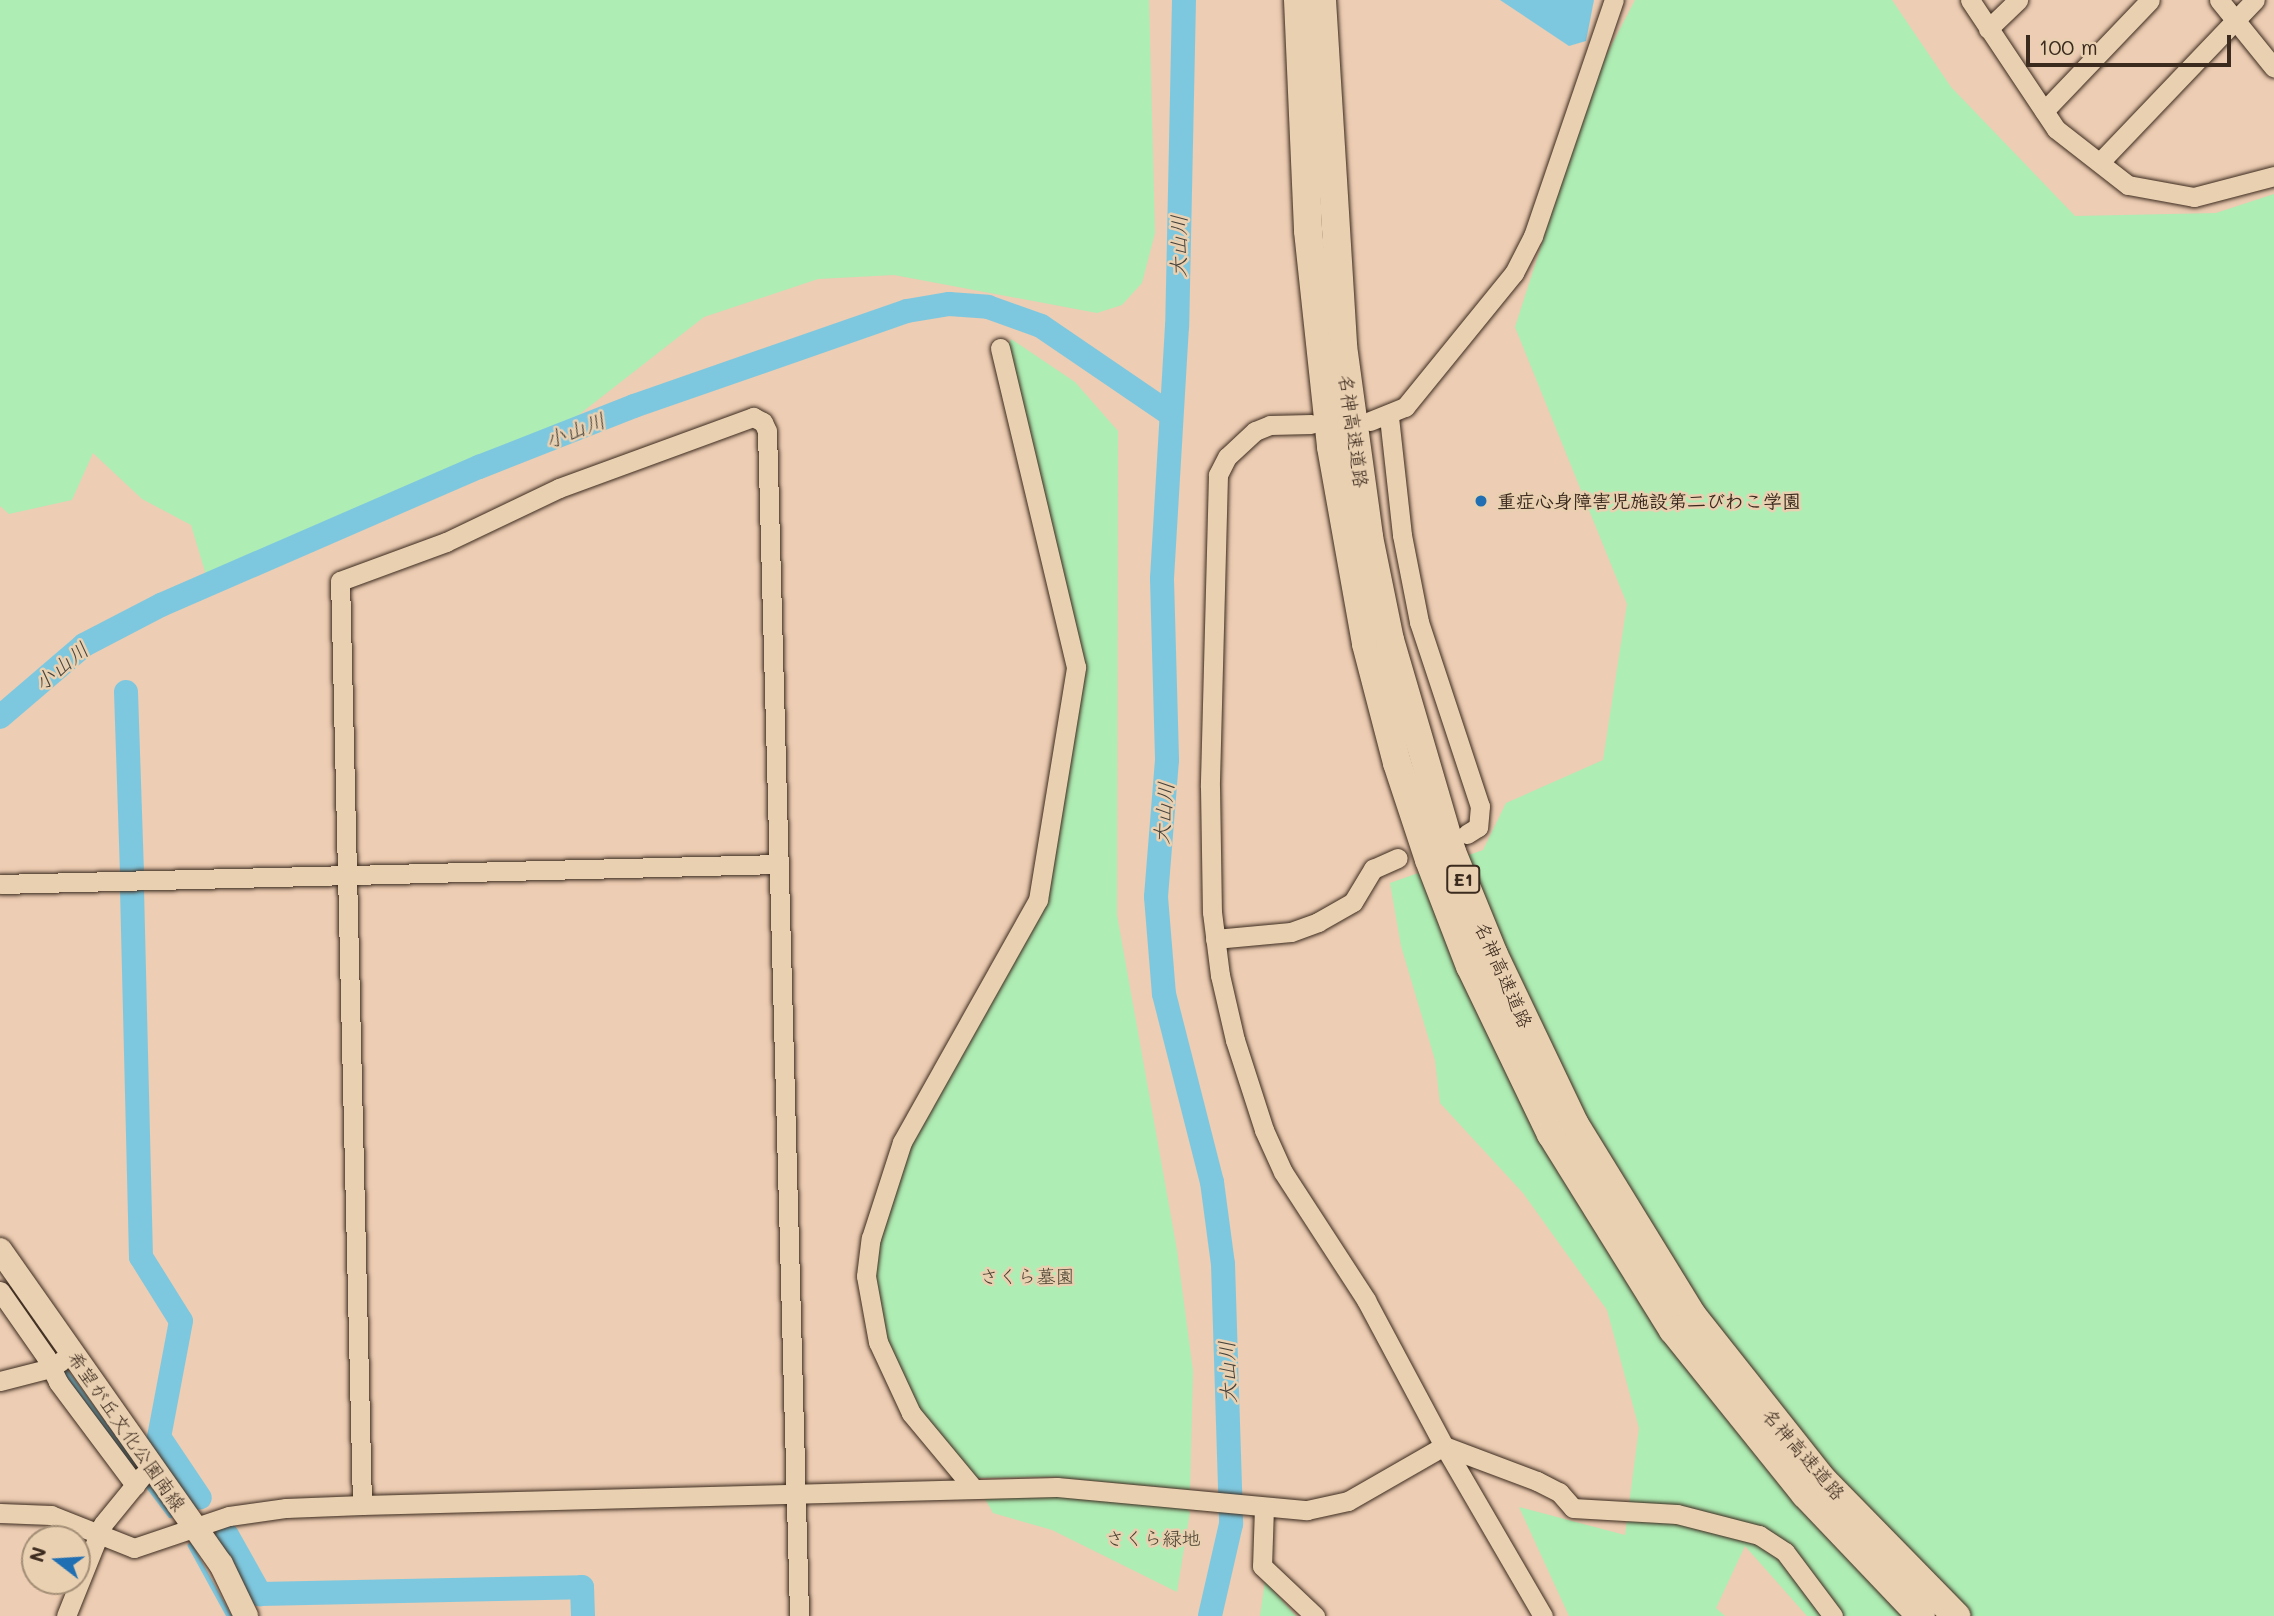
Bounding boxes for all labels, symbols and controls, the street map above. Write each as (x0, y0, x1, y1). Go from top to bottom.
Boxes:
scale bar (2029, 21, 2234, 65)
text: 100 m (2039, 33, 2098, 60)
water label: 大山川 (1165, 214, 1191, 278)
street label: 名神高速道路 (1335, 373, 1373, 489)
water label: 小山川 (541, 407, 609, 453)
place label: 重症心身障害児施設第二びわこ学園 (1497, 490, 1801, 512)
marker: 重症心身障害児施設第二びわこ学園 (1471, 491, 1491, 511)
water label: 小山川 (29, 636, 93, 696)
water label: 大山川 (1148, 781, 1178, 845)
road number: E1 (1446, 864, 1480, 894)
street label: 名神高速道路 (1470, 918, 1538, 1032)
park label: さくら墓園 (980, 1265, 1074, 1287)
water label: 大山川 (1213, 1340, 1241, 1404)
street label: 希望が丘文化公園南線 (63, 1347, 191, 1515)
street label: 名神高速道路 (1758, 1404, 1850, 1504)
north arrow (21, 1525, 91, 1595)
park label: さくら緑地 (1106, 1527, 1200, 1549)
text: N (23, 1544, 51, 1565)

